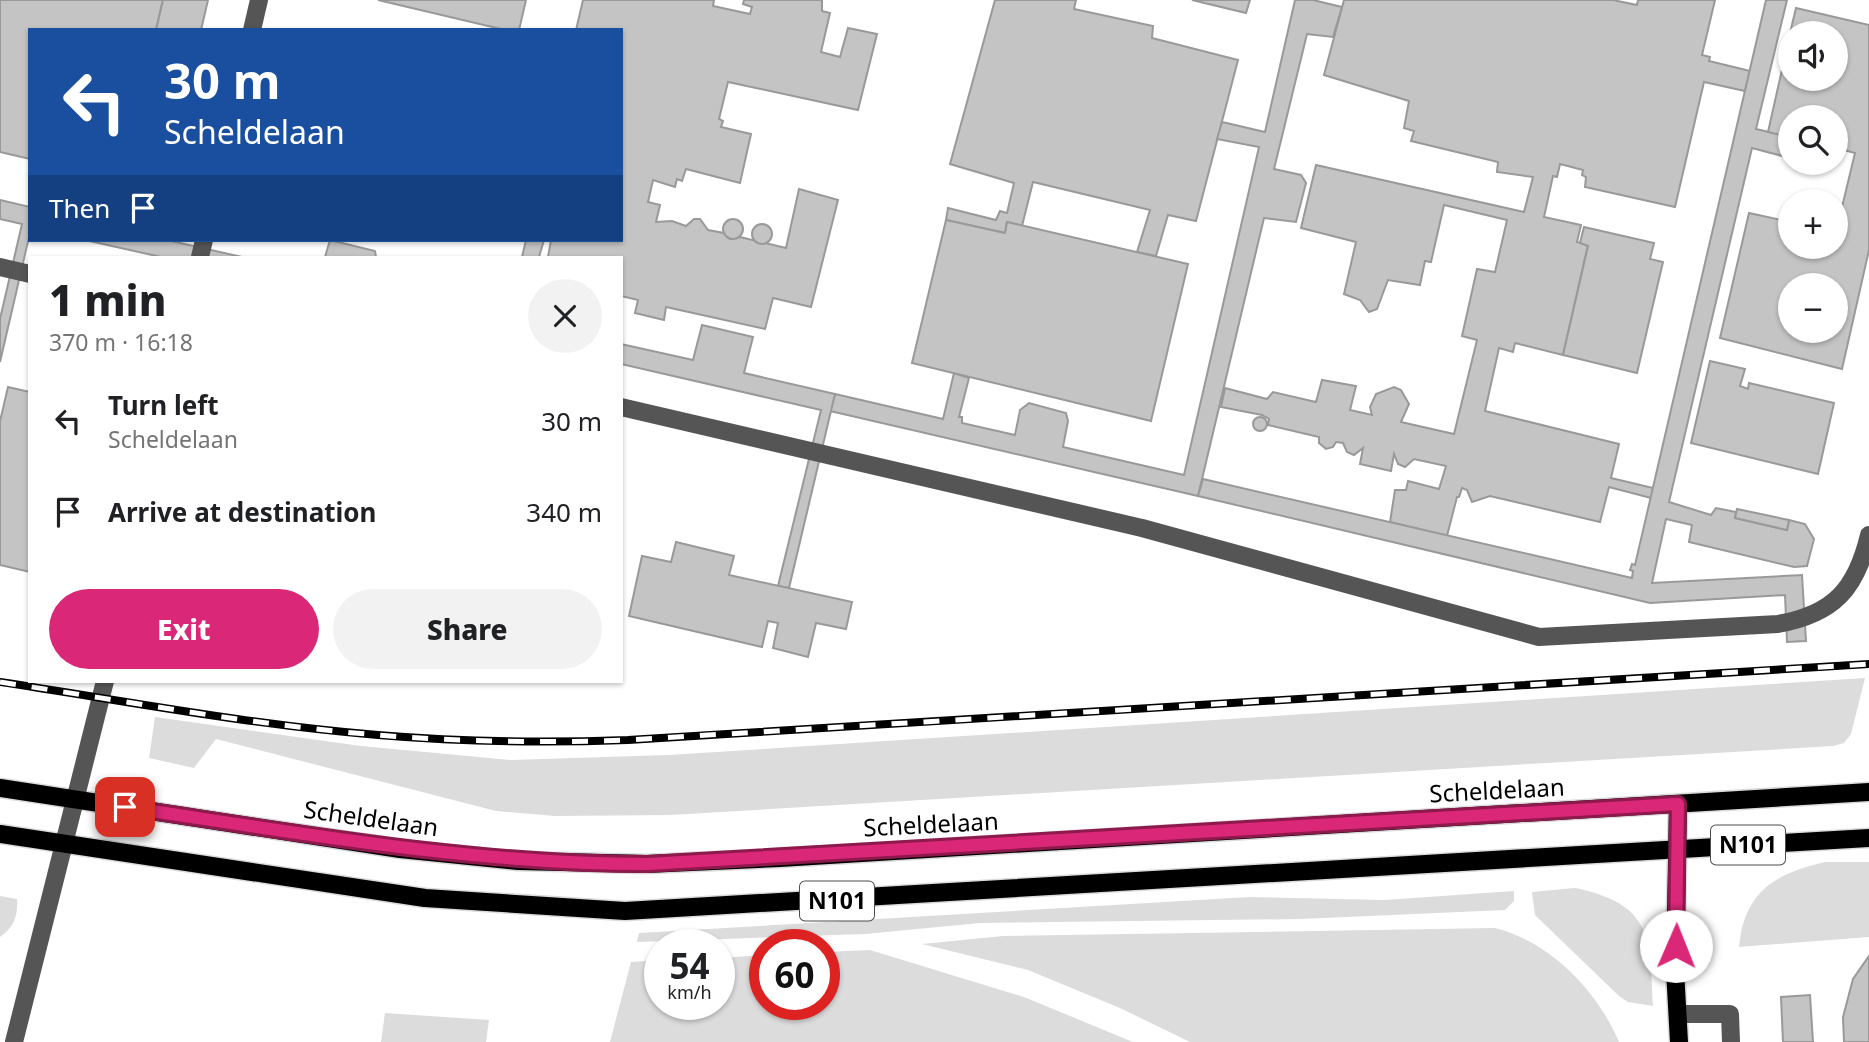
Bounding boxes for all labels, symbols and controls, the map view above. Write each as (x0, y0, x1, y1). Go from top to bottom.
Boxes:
map controls (1778, 21, 1848, 343)
button: sound (1778, 21, 1848, 91)
text: 30 m (164, 47, 281, 113)
icon: left (49, 56, 140, 147)
button: search (1778, 105, 1848, 175)
text: Scheldelaan (164, 110, 345, 153)
icon: arrive (124, 189, 162, 227)
button: + (1778, 189, 1848, 259)
text: Then (49, 190, 110, 226)
text: 1 min (49, 271, 166, 328)
button: − (1778, 273, 1848, 343)
button: close (528, 279, 602, 353)
text: 370 m · 16:18 (49, 326, 193, 358)
text: Turn left (108, 387, 219, 423)
icon: left (49, 402, 87, 440)
text: 30 m (541, 403, 602, 439)
text: Scheldelaan (108, 423, 238, 455)
icon: arrive (49, 493, 87, 531)
text: Arrive at destination (108, 494, 377, 530)
text: 340 m (526, 494, 602, 530)
button: Exit (49, 589, 319, 669)
button: Share (333, 589, 602, 669)
street label: Scheldelaan (1428, 769, 1565, 810)
pin (95, 777, 155, 837)
icon: arrive (106, 788, 144, 826)
street label: Scheldelaan (302, 792, 441, 843)
street label: Scheldelaan (862, 803, 999, 844)
road number: N101 (1711, 825, 1785, 864)
road number: N101 (800, 882, 874, 920)
position arrow (1639, 909, 1713, 983)
speed limit sign: 60 (749, 929, 840, 1020)
text: 54 (669, 942, 710, 989)
text: km/h (667, 980, 712, 1004)

